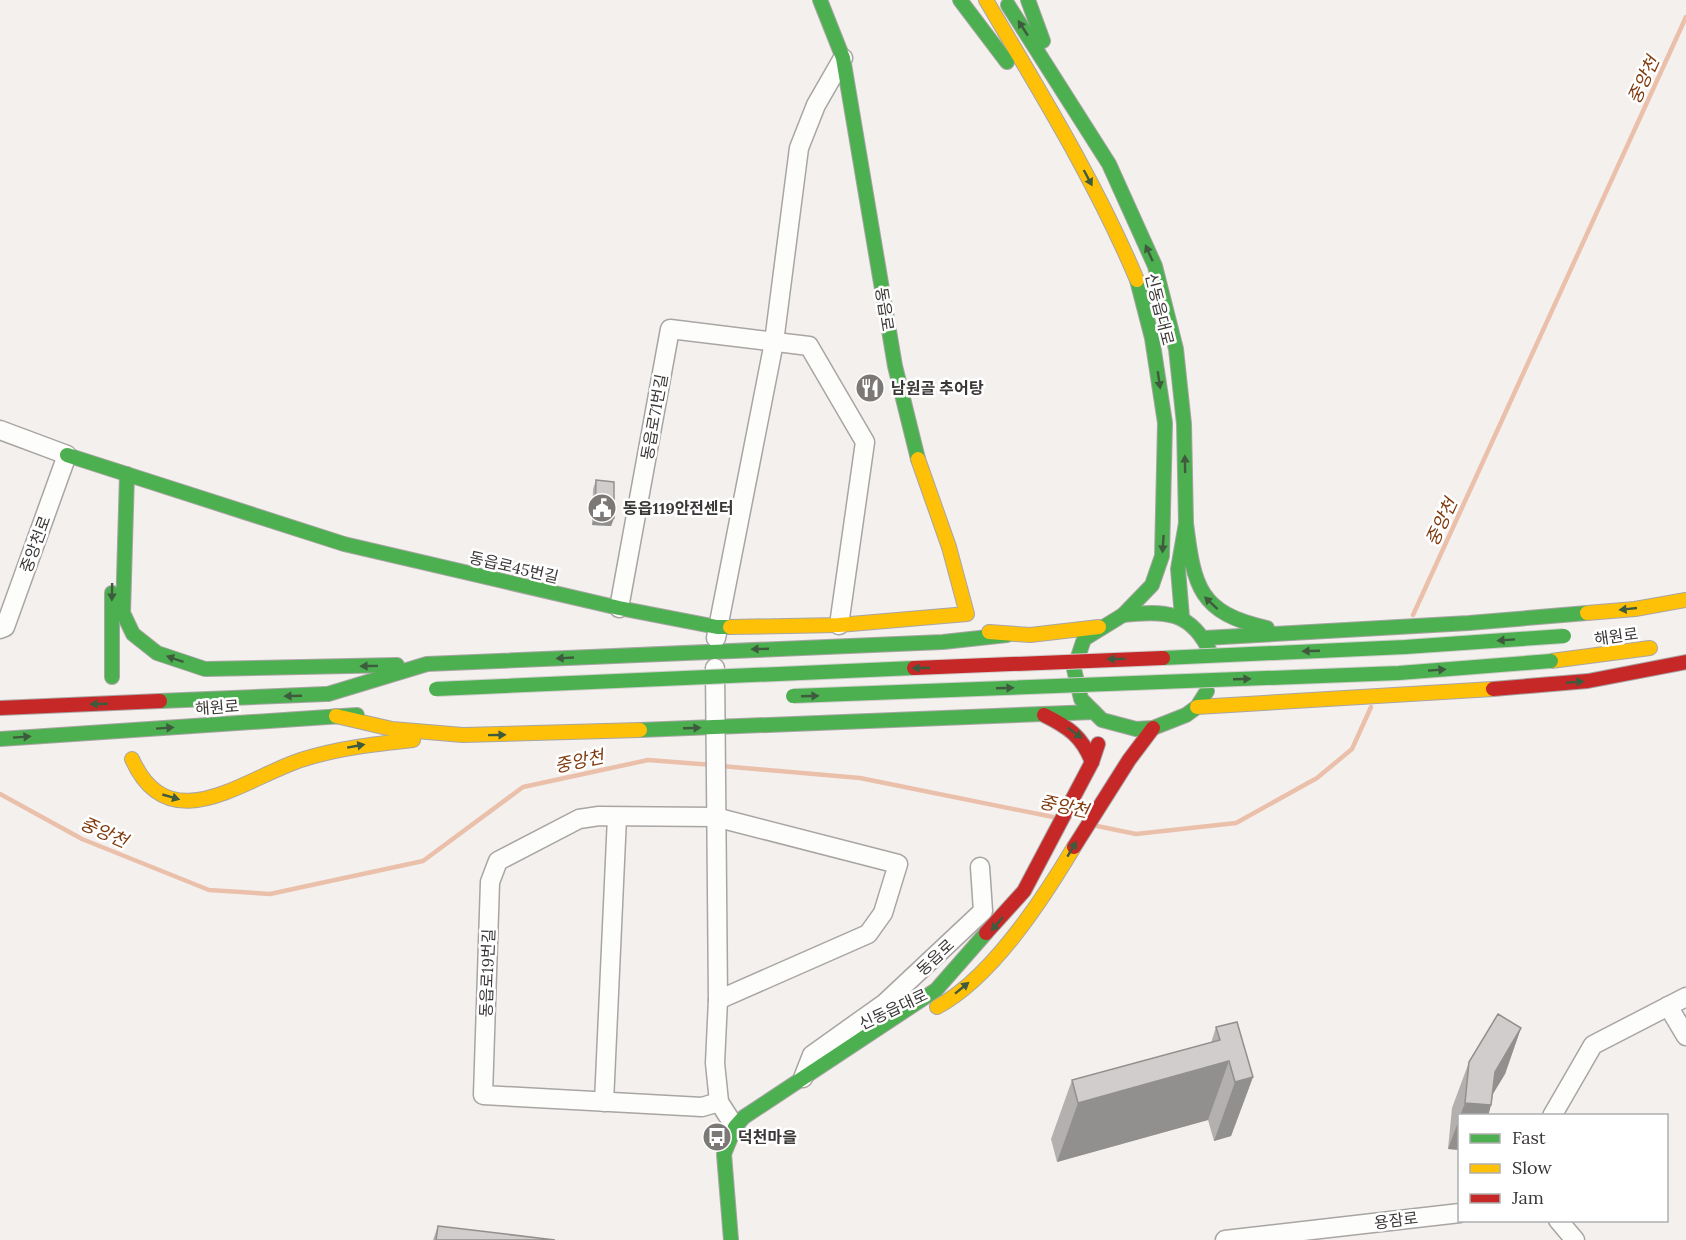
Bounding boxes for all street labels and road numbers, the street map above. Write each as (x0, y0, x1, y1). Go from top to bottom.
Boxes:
street label: 신동읍대로 (1141, 271, 1179, 347)
street label: 동읍로 (872, 286, 898, 333)
street label: 동읍로71번길 (637, 373, 671, 461)
street label: 중앙천로 (16, 513, 55, 575)
street label: 동읍로45번길 (467, 547, 561, 587)
street label: 해원로 (1593, 623, 1640, 649)
street label: 해원로 (194, 695, 240, 719)
street label: 동읍로19번길 (475, 928, 499, 1018)
street label: 동읍로 (912, 934, 958, 979)
street label: 신동읍대로 (855, 984, 931, 1034)
street label: 용잠로 (1373, 1207, 1419, 1233)

